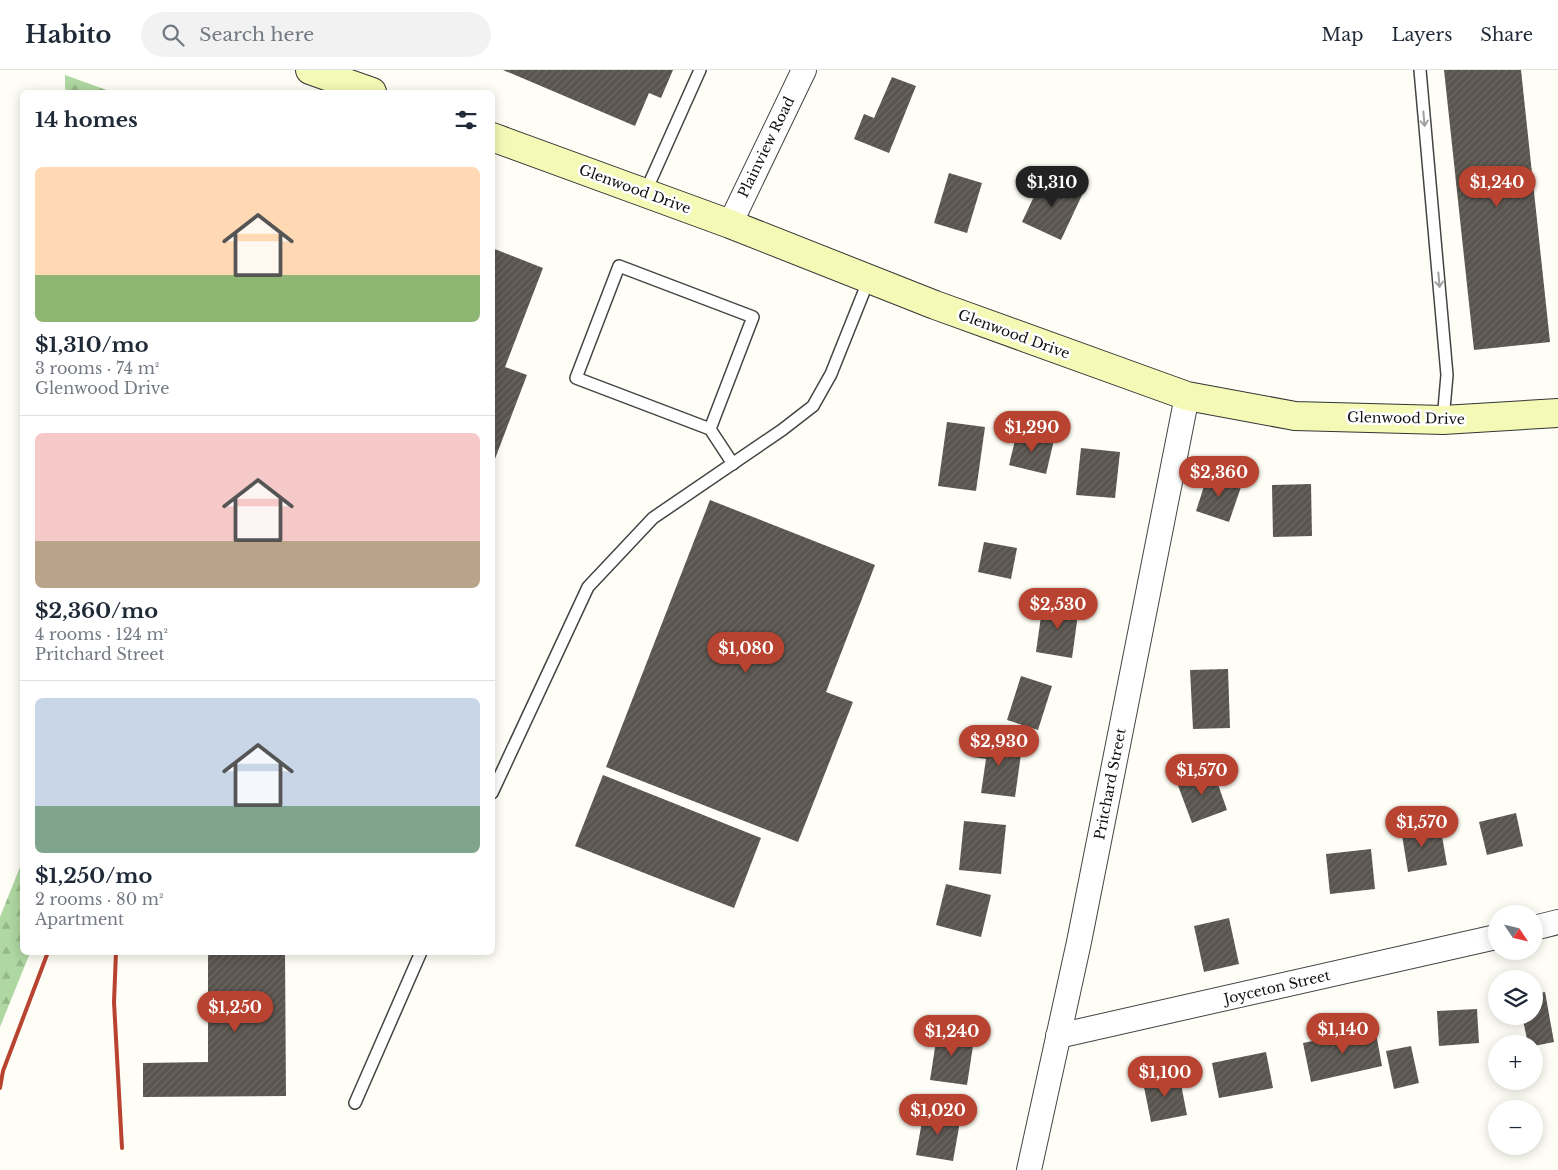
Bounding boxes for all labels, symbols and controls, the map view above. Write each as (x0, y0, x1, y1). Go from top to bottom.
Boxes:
search box (141, 12, 491, 57)
text: Habito (25, 20, 111, 49)
icon: search (159, 21, 187, 49)
text: Search here (199, 23, 314, 46)
text: Map (1322, 24, 1363, 46)
text: Layers (1391, 24, 1452, 46)
text: Share (1480, 24, 1533, 46)
street label: Plainview Road (734, 93, 798, 200)
icon: filters (452, 106, 480, 134)
text: 14 homes (35, 107, 138, 133)
one-way arrow (1420, 110, 1429, 126)
street label: Glenwood Drive (577, 160, 693, 218)
pin: $1,310 (1011, 166, 1093, 208)
pin: $1,240 (1456, 166, 1538, 208)
text: $1,310 (1027, 172, 1077, 192)
text: $1,240 (1470, 172, 1524, 192)
icon: home (213, 200, 303, 290)
one-way arrow (1434, 272, 1444, 288)
street label: Glenwood Drive (956, 305, 1072, 363)
text: $1,310/mo (35, 332, 149, 358)
text: 3 rooms · 74 m² (35, 358, 159, 378)
text: Glenwood Drive (35, 378, 169, 398)
street label: Glenwood Drive (1347, 408, 1465, 428)
pin: $1,290 (991, 410, 1073, 453)
text: $1,290 (1005, 417, 1059, 437)
pin: $2,360 (1178, 456, 1260, 498)
text: $2,360 (1190, 462, 1248, 482)
icon: home (213, 465, 303, 555)
pin: $2,530 (1017, 588, 1099, 630)
text: $2,530 (1030, 594, 1086, 614)
text: $2,360/mo (35, 598, 158, 624)
text: 4 rooms · 124 m² (35, 624, 168, 644)
pin: $1,080 (705, 632, 787, 674)
text: $1,080 (718, 638, 774, 658)
text: Pritchard Street (35, 644, 165, 664)
pin: $2,930 (958, 724, 1040, 767)
street label: Pritchard Street (1090, 726, 1130, 841)
icon: home (213, 730, 303, 820)
text: $2,930 (970, 731, 1028, 751)
pin: $1,570 (1161, 754, 1243, 796)
text: $1,570 (1176, 760, 1228, 780)
pin: $1,570 (1381, 806, 1463, 848)
text: $1,570 (1396, 812, 1448, 832)
text: $1,250/mo (35, 863, 152, 889)
text: 2 rooms · 80 m² (35, 889, 163, 909)
north arrow (1488, 905, 1542, 960)
map controls (1488, 905, 1543, 1155)
text: Apartment (35, 909, 124, 929)
street label: Joyceton Street (1220, 966, 1333, 1008)
button: layers (1488, 970, 1543, 1025)
pin: $1,250 (194, 990, 276, 1033)
text: $1,250 (208, 997, 262, 1017)
pin: $1,140 (1302, 1012, 1384, 1055)
pin: $1,240 (911, 1014, 993, 1057)
text: $1,140 (1317, 1019, 1369, 1039)
text: $1,240 (925, 1021, 979, 1041)
button: + (1488, 1035, 1543, 1090)
pin: $1,100 (1124, 1056, 1206, 1098)
text: $1,100 (1139, 1062, 1191, 1082)
pin: $1,020 (897, 1094, 979, 1136)
text: $1,020 (910, 1100, 966, 1120)
button: − (1488, 1100, 1543, 1155)

